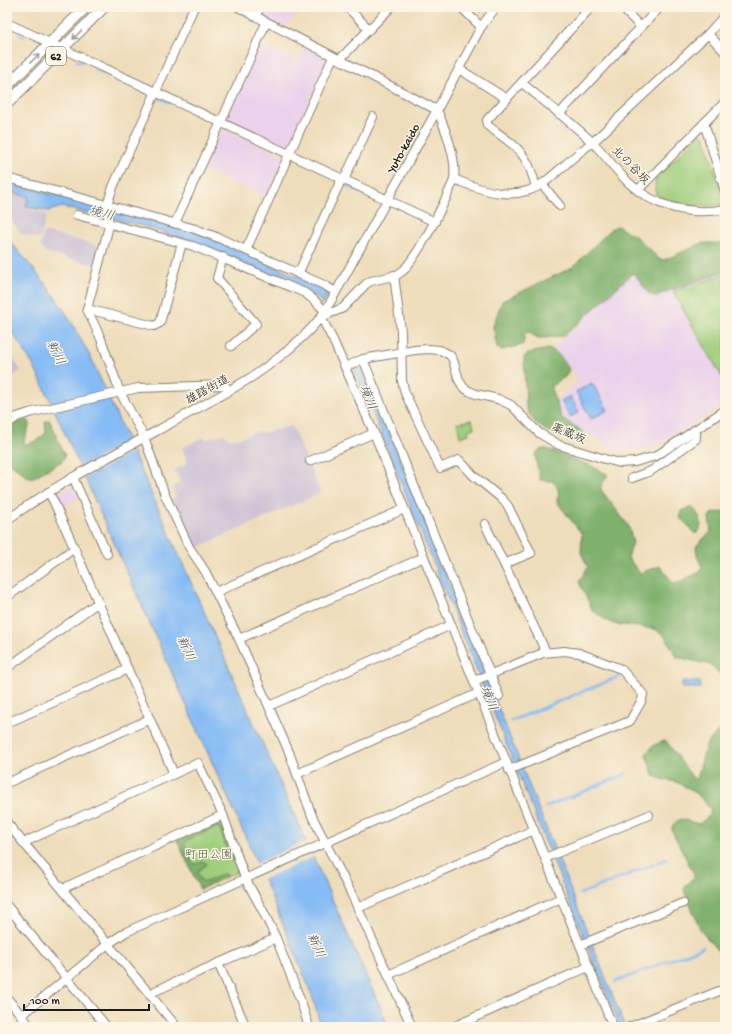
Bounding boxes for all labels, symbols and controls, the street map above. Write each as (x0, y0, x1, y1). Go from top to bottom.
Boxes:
one-way arrow (72, 30, 82, 40)
road number: 62 (46, 47, 66, 65)
one-way arrow (30, 53, 40, 63)
street label: Yuto-kaido (385, 122, 424, 177)
street label: 北の谷坂 (608, 144, 652, 188)
water label: 境川 (87, 203, 116, 225)
water label: 新川 (42, 338, 68, 368)
street label: 雄踏街道 (183, 372, 232, 409)
water label: 境川 (355, 383, 379, 413)
street label: 薬蔵坂 (549, 420, 588, 448)
water label: 新川 (173, 634, 198, 664)
water label: 境川 (476, 684, 500, 714)
park label: 町田公園 (185, 848, 233, 863)
water label: 新川 (303, 931, 328, 961)
scale bar (24, 986, 149, 1012)
text: 100 m (29, 995, 60, 1009)

